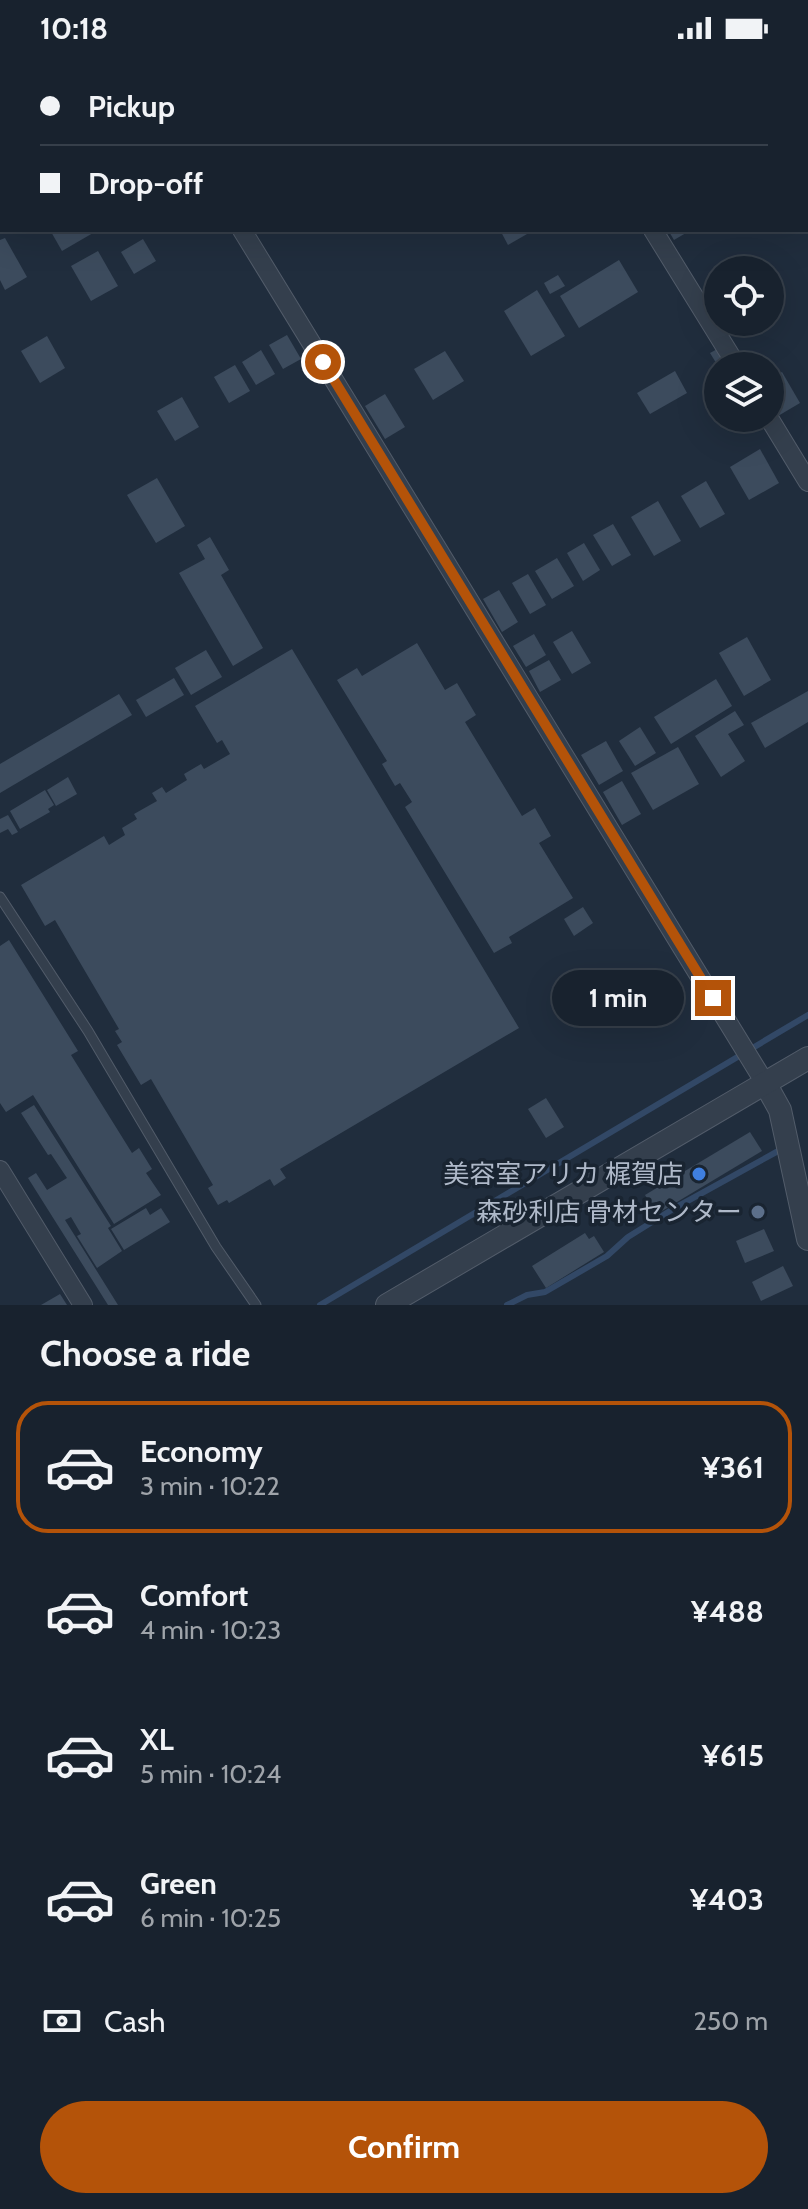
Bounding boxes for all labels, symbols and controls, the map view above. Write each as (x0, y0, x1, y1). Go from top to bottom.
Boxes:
text: 10:18 (40, 10, 108, 47)
text: Pickup (88, 88, 175, 125)
text: Drop-off (88, 165, 203, 202)
map controls (704, 256, 784, 432)
button: locate (704, 256, 784, 336)
route start (305, 344, 341, 380)
button: layers (704, 352, 784, 432)
callout: 1 min (553, 970, 685, 1026)
route end (695, 980, 731, 1016)
text: 1 min (589, 982, 647, 1014)
place label: 美容室アリカ 梶賀店 (443, 1158, 683, 1190)
marker: 美容室アリカ 梶賀店 (690, 1165, 708, 1183)
place label: 森砂利店 骨材センター (476, 1196, 742, 1228)
marker: 森砂利店 骨材センター (749, 1203, 767, 1221)
text: Choose a ride (40, 1331, 250, 1375)
icon: car (44, 1431, 116, 1503)
text: Economy (140, 1433, 263, 1470)
text: ¥361 (702, 1449, 764, 1486)
text: 3 min · 10:22 (140, 1470, 280, 1502)
icon: car (44, 1575, 116, 1647)
text: Comfort (140, 1577, 248, 1614)
text: ¥488 (691, 1593, 764, 1630)
text: 4 min · 10:23 (140, 1614, 281, 1646)
icon: car (44, 1719, 116, 1791)
text: XL (140, 1721, 174, 1758)
text: ¥615 (702, 1737, 764, 1774)
text: 5 min · 10:24 (140, 1758, 281, 1790)
icon: car (44, 1863, 116, 1935)
text: Green (140, 1865, 217, 1902)
text: ¥403 (690, 1881, 764, 1918)
text: 6 min · 10:25 (140, 1902, 281, 1934)
icon: cash (40, 1999, 84, 2043)
text: Cash (104, 2003, 166, 2040)
text: 250 m (694, 2005, 768, 2037)
button: Confirm (40, 2101, 768, 2193)

